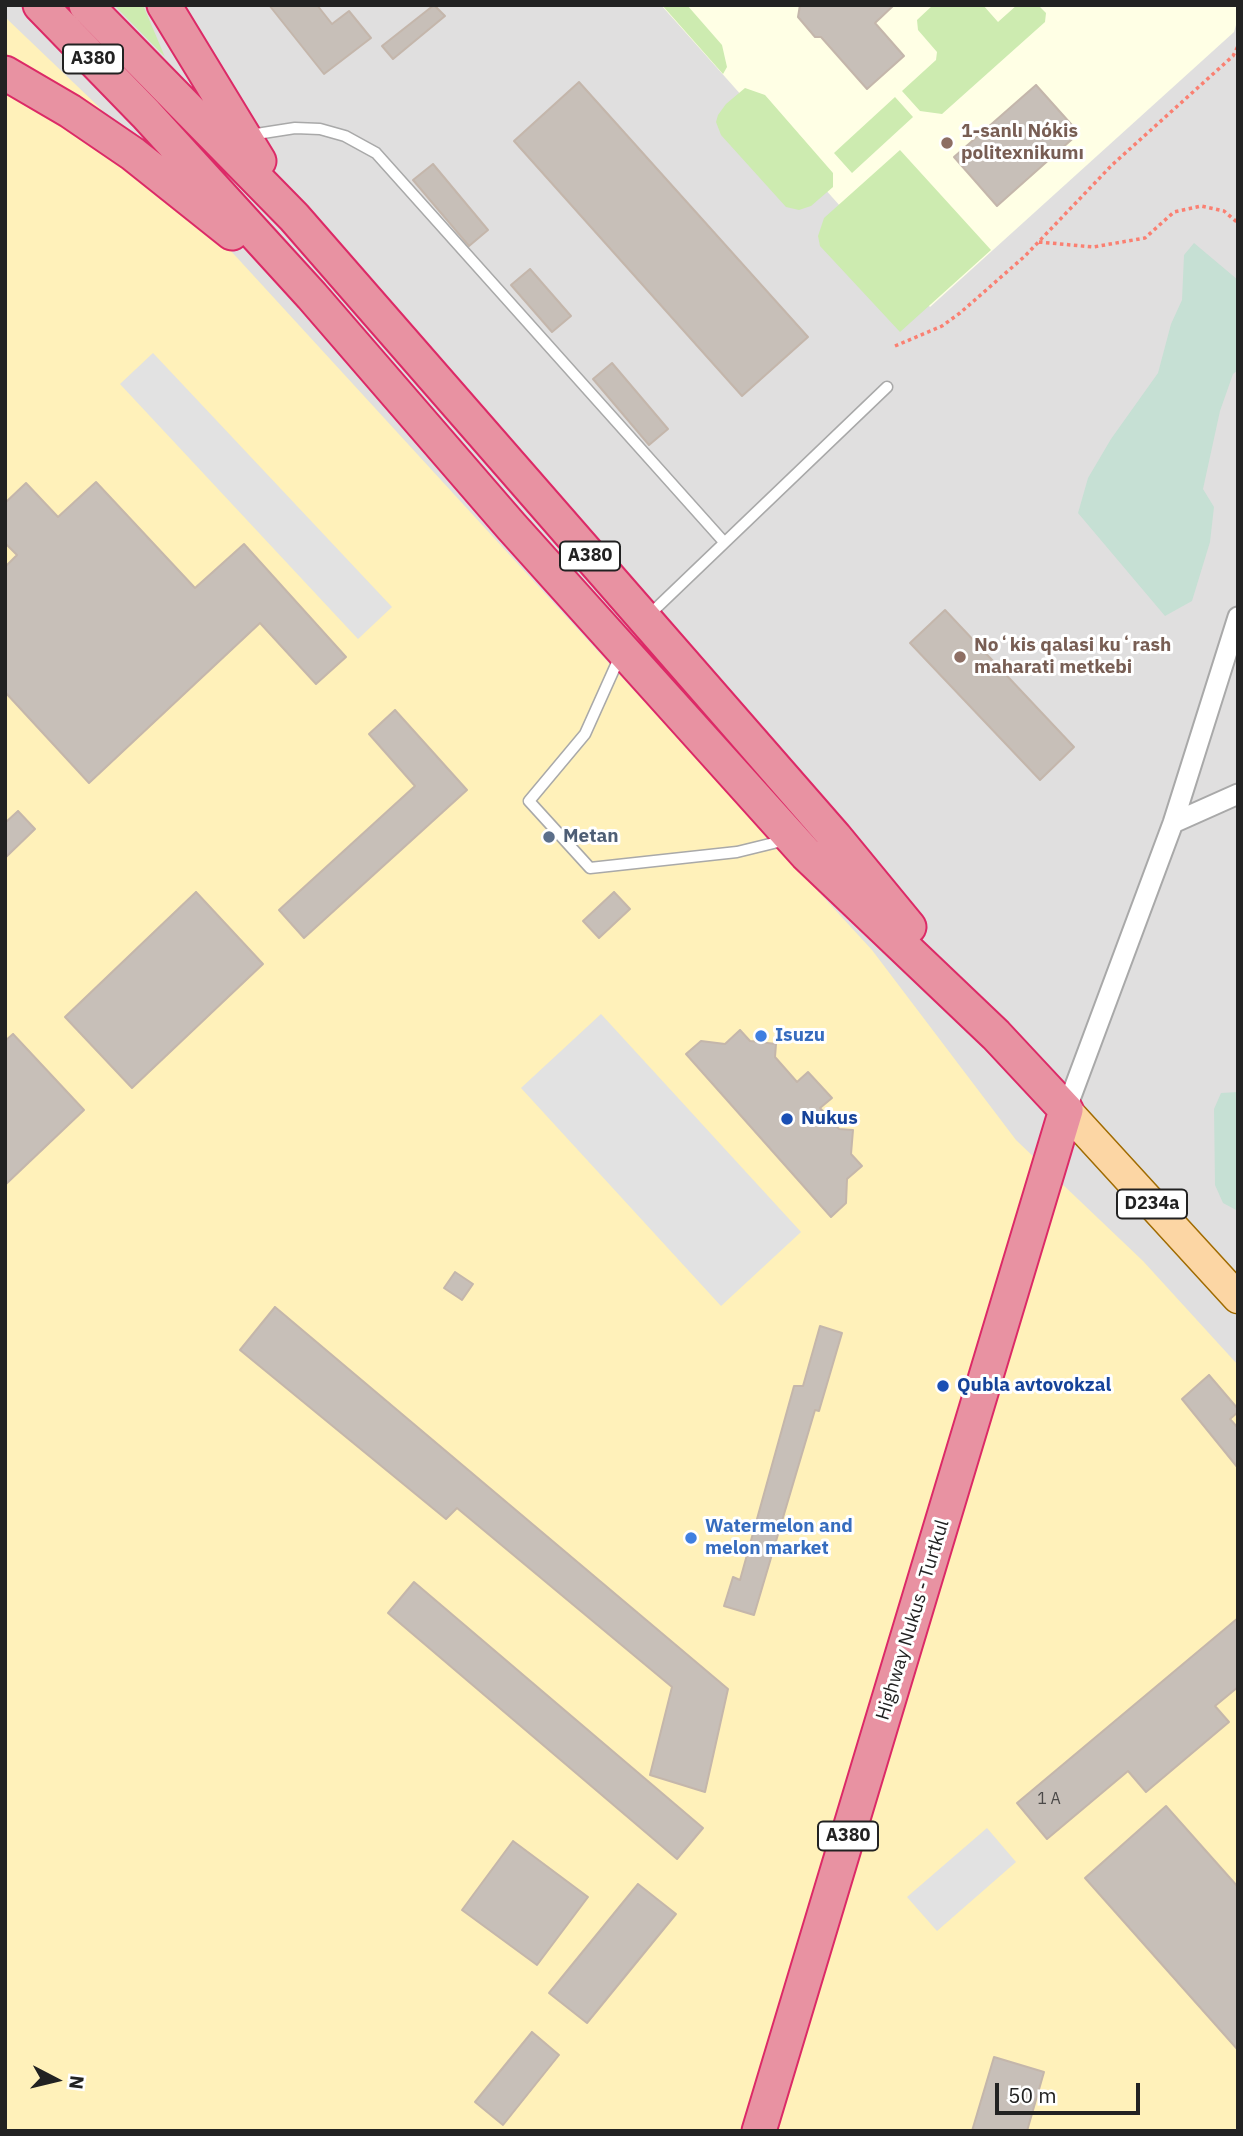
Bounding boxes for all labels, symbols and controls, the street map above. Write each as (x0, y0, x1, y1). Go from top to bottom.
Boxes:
road number: A380 (63, 44, 123, 74)
place label: 1-sanlı Nókis politexnikumı (961, 121, 1084, 165)
marker: 1-sanlı Nókis politexnikumı (939, 135, 955, 151)
road number: A380 (560, 542, 620, 570)
place label: Noʻkis qalasi kuʻrash maharati metkebi (974, 635, 1171, 679)
marker: Noʻkis qalasi kuʻrash maharati metkebi (952, 649, 968, 665)
place label: Metan (563, 826, 619, 848)
marker: Metan (541, 829, 557, 845)
place label: Isuzu (775, 1025, 825, 1047)
marker: Isuzu (753, 1028, 769, 1044)
place label: Nukus (801, 1108, 858, 1130)
marker: Nukus (779, 1111, 795, 1127)
road number: D234a (1117, 1190, 1187, 1218)
place label: Qubla avtovokzal (957, 1375, 1111, 1397)
marker: Qubla avtovokzal (935, 1378, 951, 1394)
place label: Watermelon and melon market (705, 1516, 853, 1560)
street label: Highway Nukus - Turtkul (872, 1517, 954, 1723)
marker: Watermelon and melon market (683, 1530, 699, 1546)
house number: 1 А (1037, 1789, 1061, 1809)
road number: A380 (818, 1822, 878, 1850)
north arrow (21, 2045, 91, 2115)
scale bar (998, 2070, 1143, 2114)
text: N (64, 2074, 90, 2091)
text: 50 m (1008, 2081, 1057, 2109)

